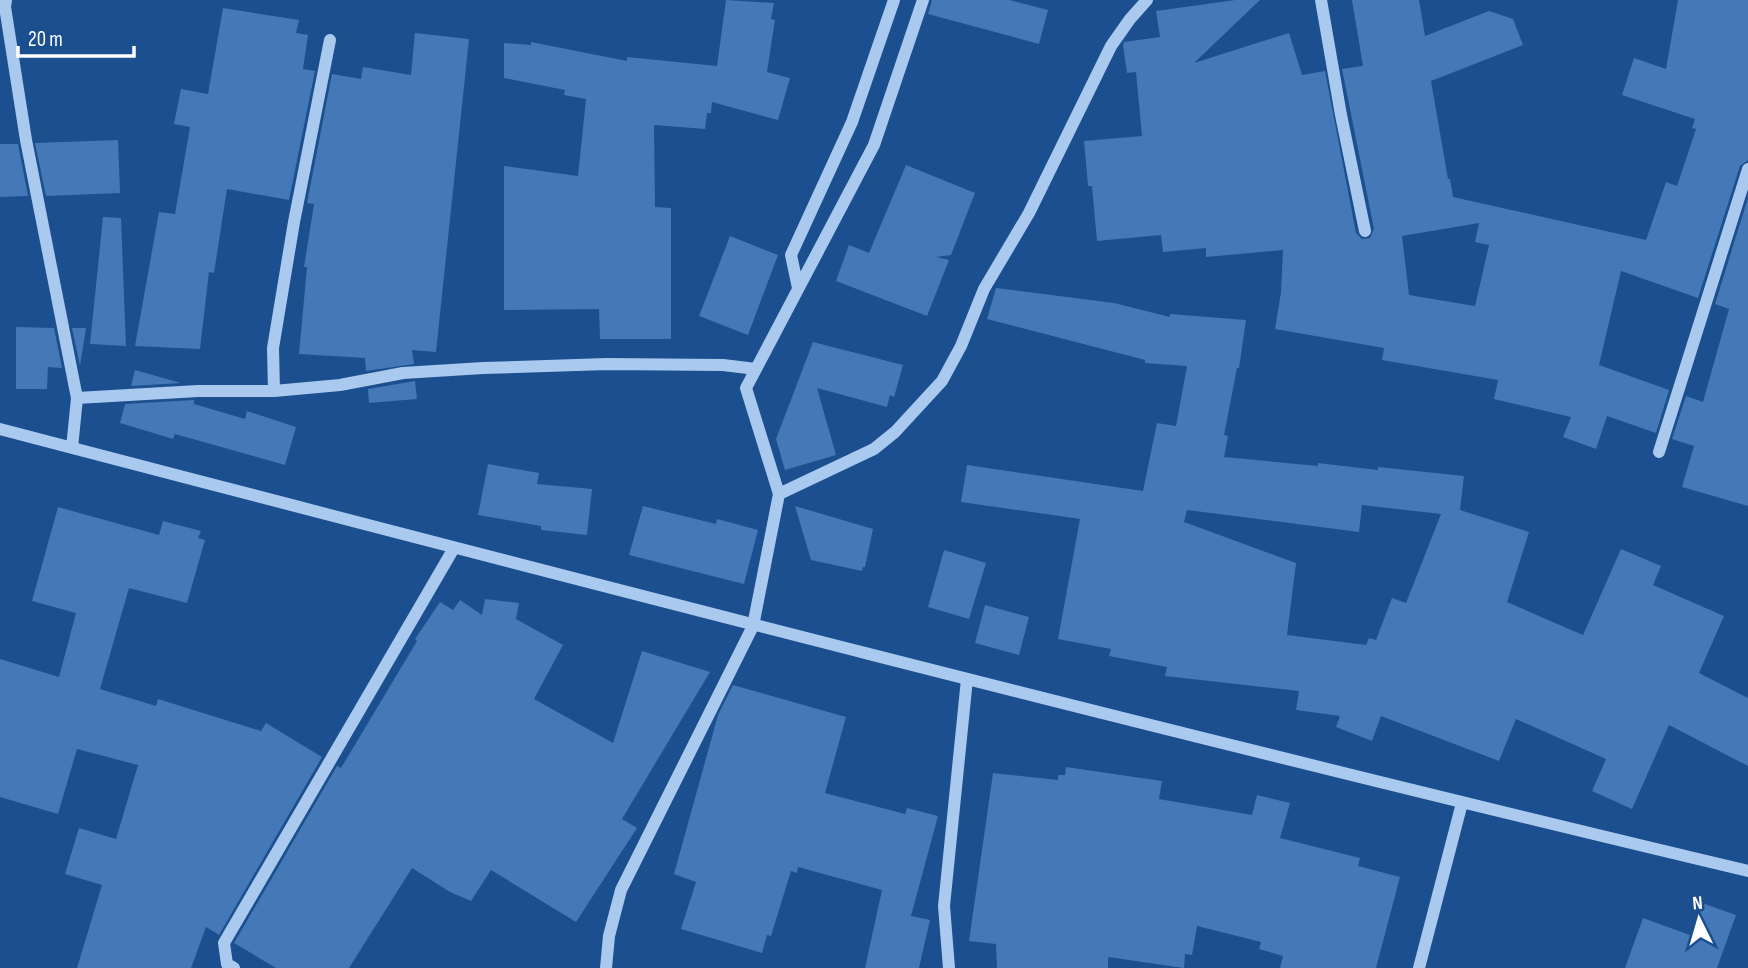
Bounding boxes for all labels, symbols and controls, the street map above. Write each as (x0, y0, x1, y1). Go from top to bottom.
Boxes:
scale bar (18, 14, 133, 58)
text: 20 m (28, 27, 63, 52)
north arrow (1664, 884, 1734, 954)
text: N (1692, 892, 1704, 915)

